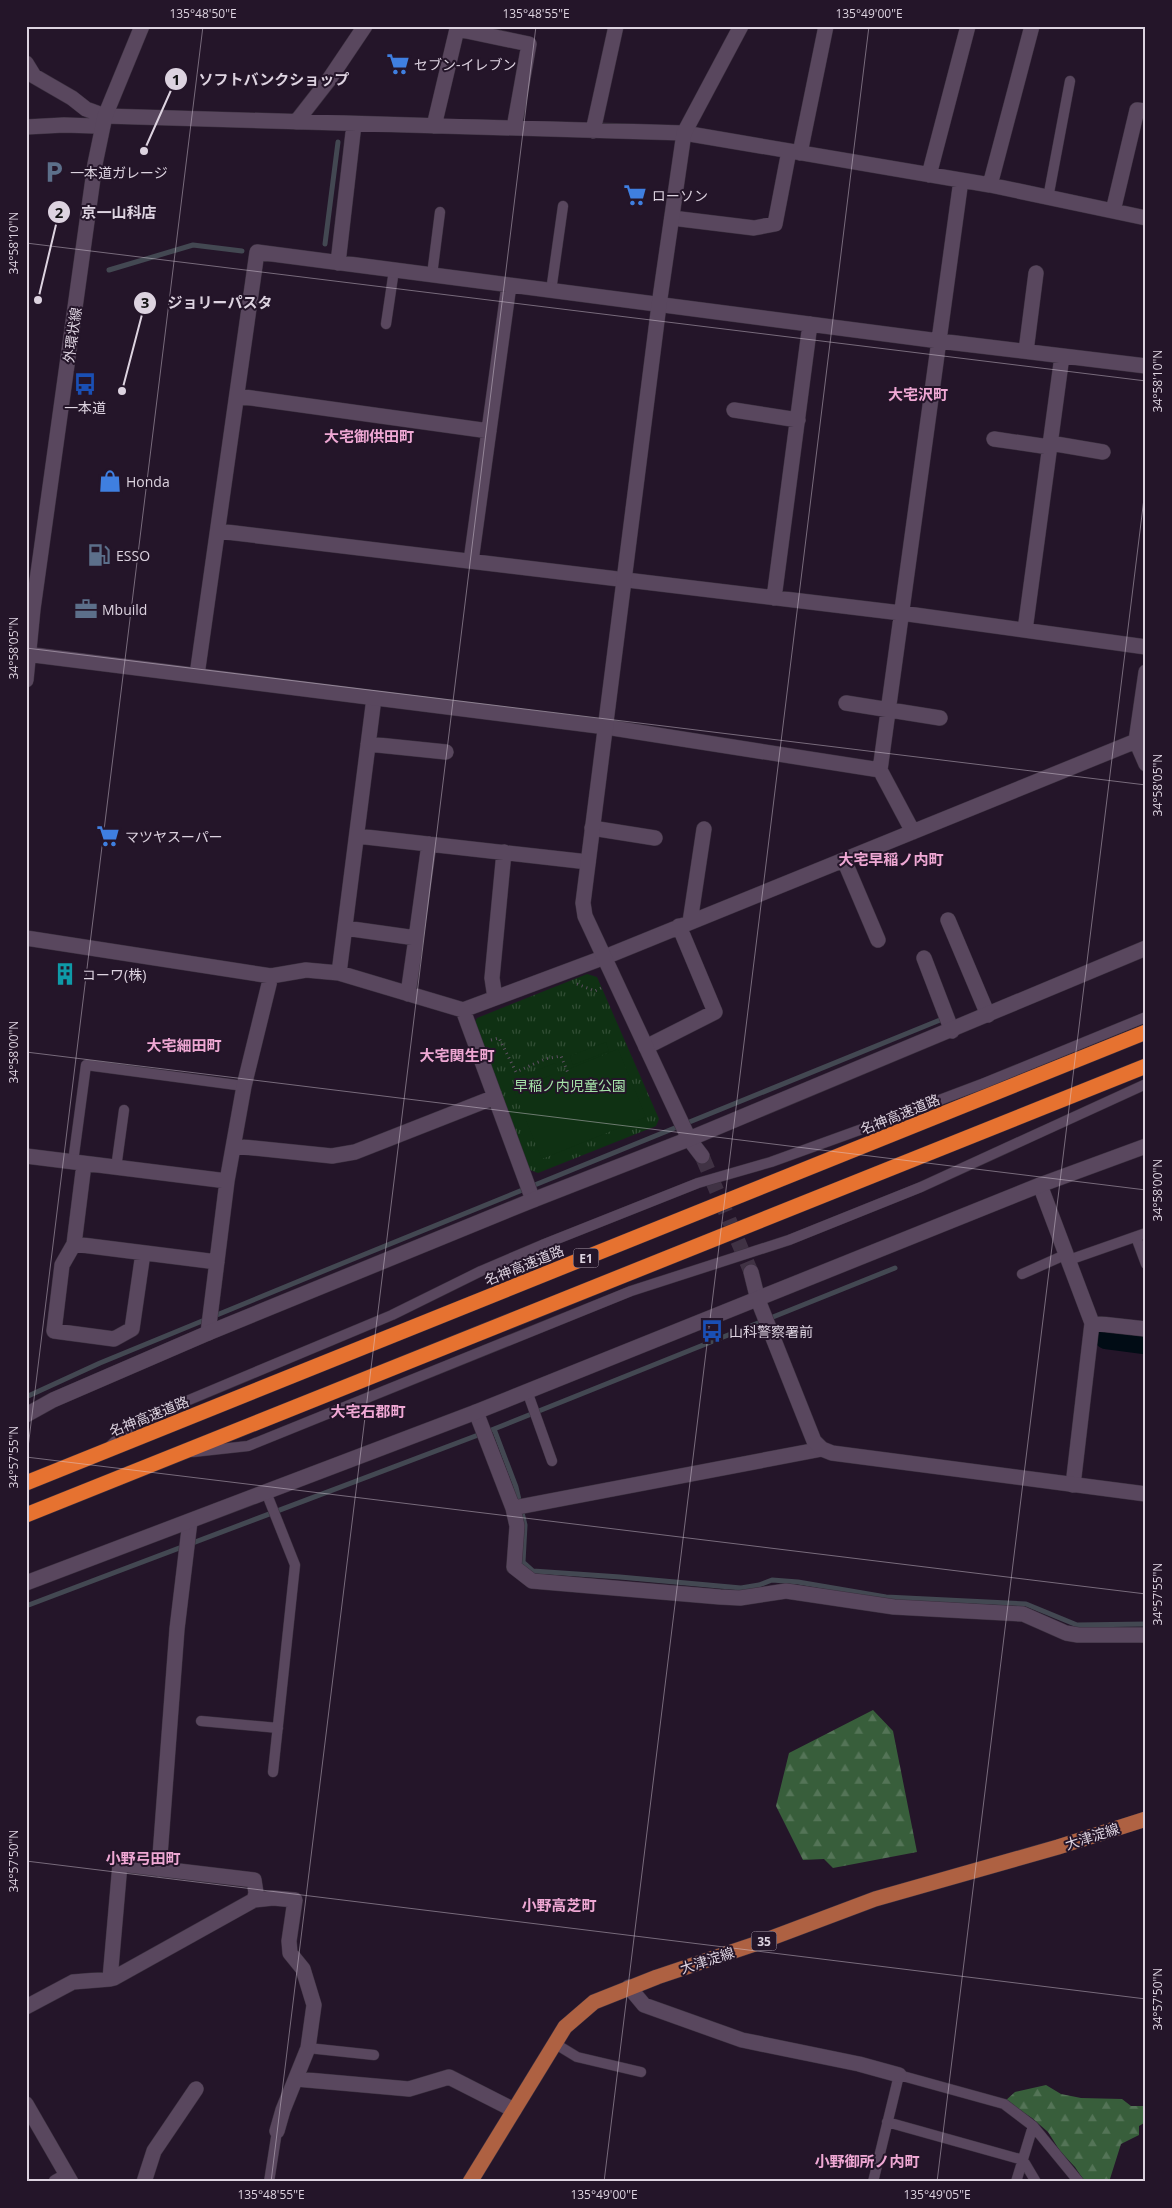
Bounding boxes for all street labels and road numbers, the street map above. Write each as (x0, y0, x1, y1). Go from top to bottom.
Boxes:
street label: 外環状線 (59, 306, 85, 364)
street label: 名神高速道路 (857, 1089, 943, 1139)
street label: 名神高速道路 (481, 1240, 567, 1290)
road number: E1 (574, 1248, 598, 1268)
street label: 名神高速道路 (106, 1391, 192, 1441)
street label: 大津淀線 (1062, 1818, 1122, 1854)
road number: 35 (752, 1932, 776, 1950)
street label: 大津淀線 (677, 1942, 737, 1978)

